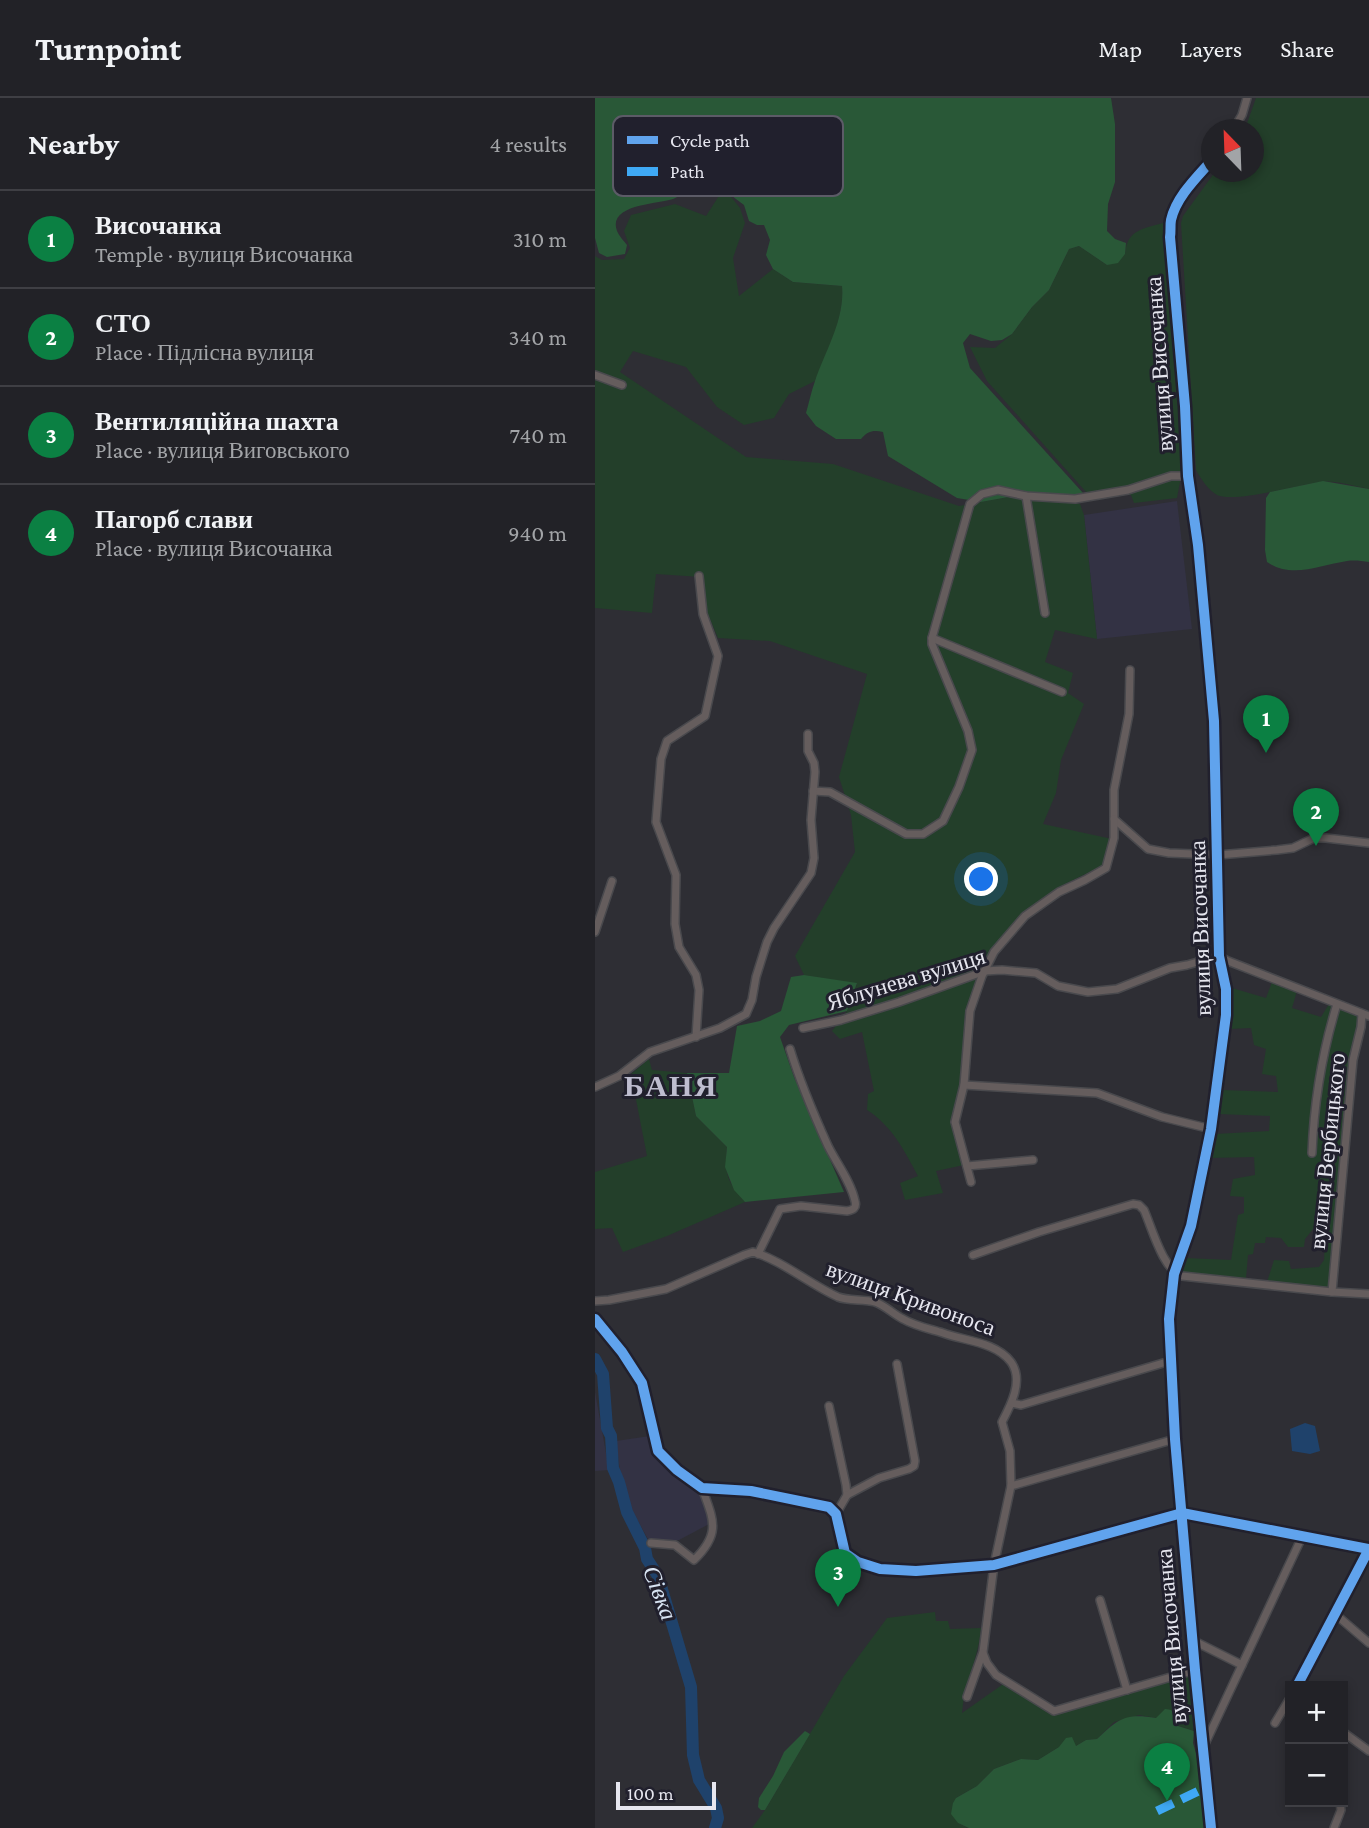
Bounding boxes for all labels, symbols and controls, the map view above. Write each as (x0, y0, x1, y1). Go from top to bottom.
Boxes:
text: Turnpoint (35, 30, 181, 67)
text: Map (1098, 35, 1142, 62)
text: Layers (1180, 35, 1242, 62)
text: Share (1280, 35, 1334, 62)
legend (613, 116, 843, 196)
north arrow (1201, 119, 1264, 182)
text: Nearby (28, 127, 119, 160)
text: Cycle path (670, 130, 750, 151)
text: 4 results (489, 131, 567, 157)
text: Path (670, 161, 705, 182)
text: Височанка (95, 211, 221, 240)
text: 1 (47, 226, 55, 252)
text: 310 m (513, 226, 567, 252)
text: Temple · вулиця Височанка (95, 241, 353, 267)
street label: вулиця Височанка (1140, 276, 1178, 452)
text: СТО (95, 309, 151, 338)
text: 2 (45, 324, 57, 350)
text: 340 m (509, 324, 567, 350)
text: Place · Підлісна вулиця (95, 339, 314, 365)
text: Вентиляційна шахта (95, 407, 339, 436)
text: 3 (45, 422, 57, 448)
text: 740 m (510, 422, 567, 448)
text: Place · вулиця Виговського (95, 437, 350, 463)
text: Пагорб слави (95, 505, 253, 534)
text: 4 (45, 520, 57, 546)
text: 940 m (508, 520, 567, 546)
text: Place · вулиця Височанка (95, 535, 332, 561)
pin: 1 (1243, 695, 1289, 753)
pin: 2 (1293, 788, 1339, 846)
street label: вулиця Височанка (1184, 840, 1216, 1016)
your location (964, 862, 998, 896)
street label: Яблунева вулиця (824, 942, 989, 1015)
street label: вулиця Вербицького (1304, 1052, 1350, 1250)
district label: БАНЯ (624, 1069, 718, 1102)
street label: вулиця Кривоноса (823, 1255, 999, 1341)
street label: вулиця Височанка (1150, 1547, 1192, 1725)
pin: 3 (815, 1549, 861, 1607)
water label: Сівка (638, 1562, 683, 1624)
map controls (1285, 1681, 1348, 1807)
button: + (1285, 1681, 1348, 1744)
pin: 4 (1144, 1743, 1190, 1801)
button: − (1285, 1744, 1348, 1807)
scale bar (616, 1779, 716, 1811)
text: 100 m (627, 1783, 674, 1804)

